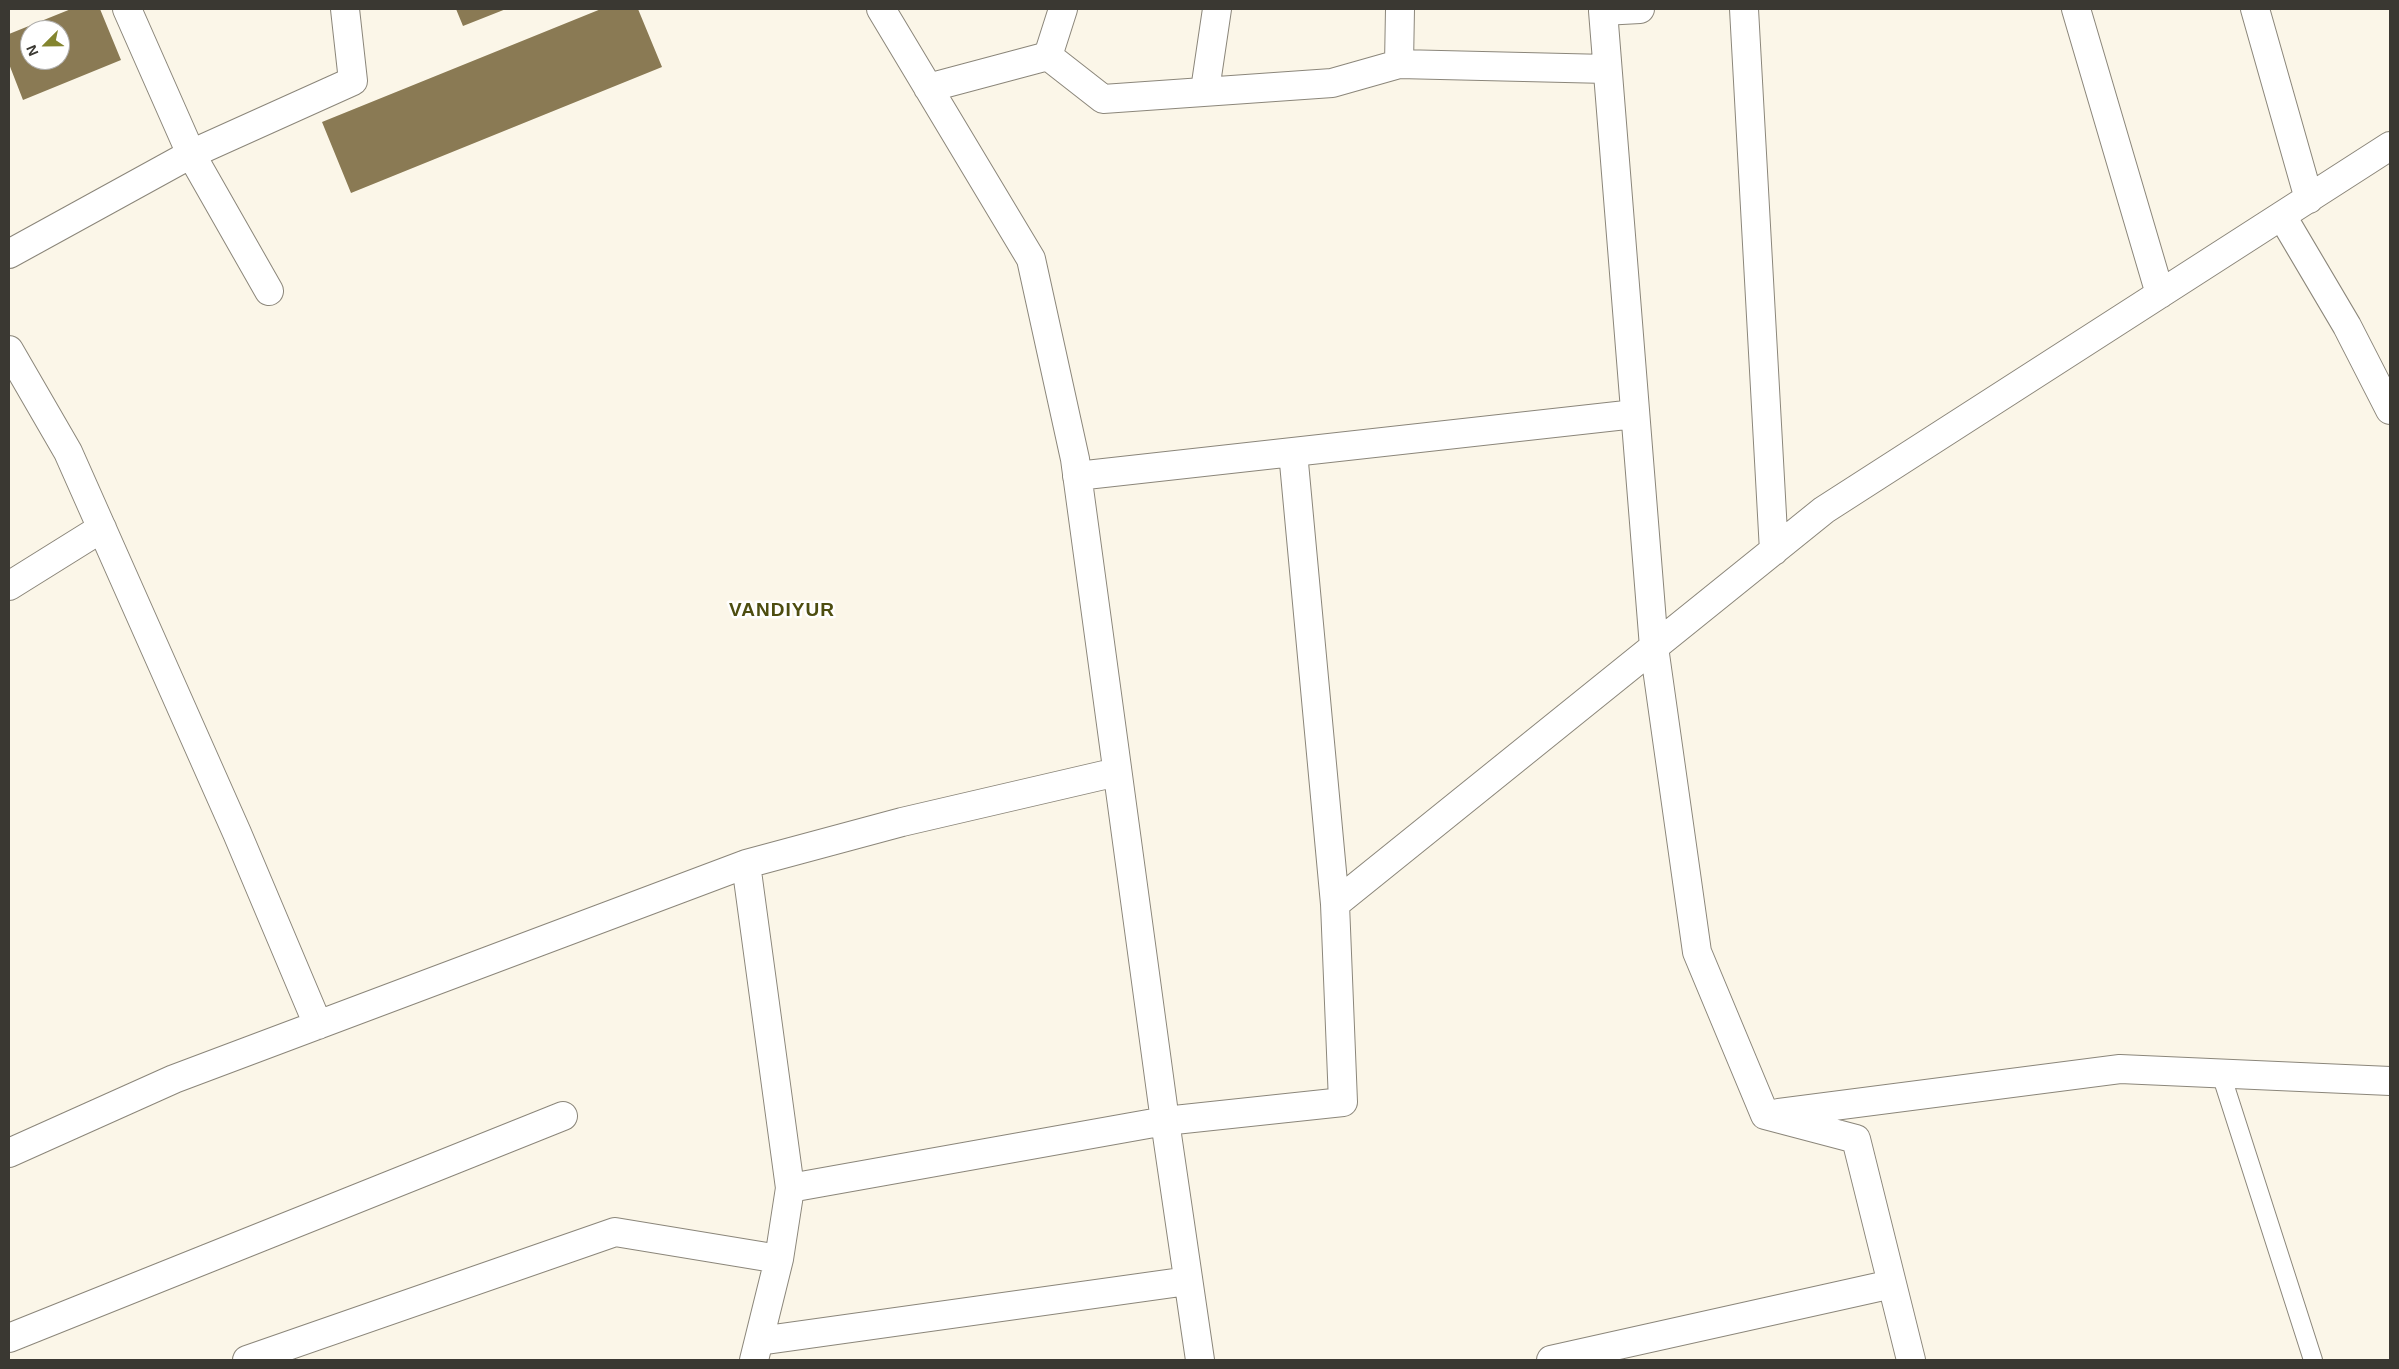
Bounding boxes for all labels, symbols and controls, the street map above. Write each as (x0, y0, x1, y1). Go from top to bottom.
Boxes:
north arrow (20, 20, 70, 70)
text: N (23, 43, 41, 58)
district label: VANDIYUR (728, 600, 836, 622)

